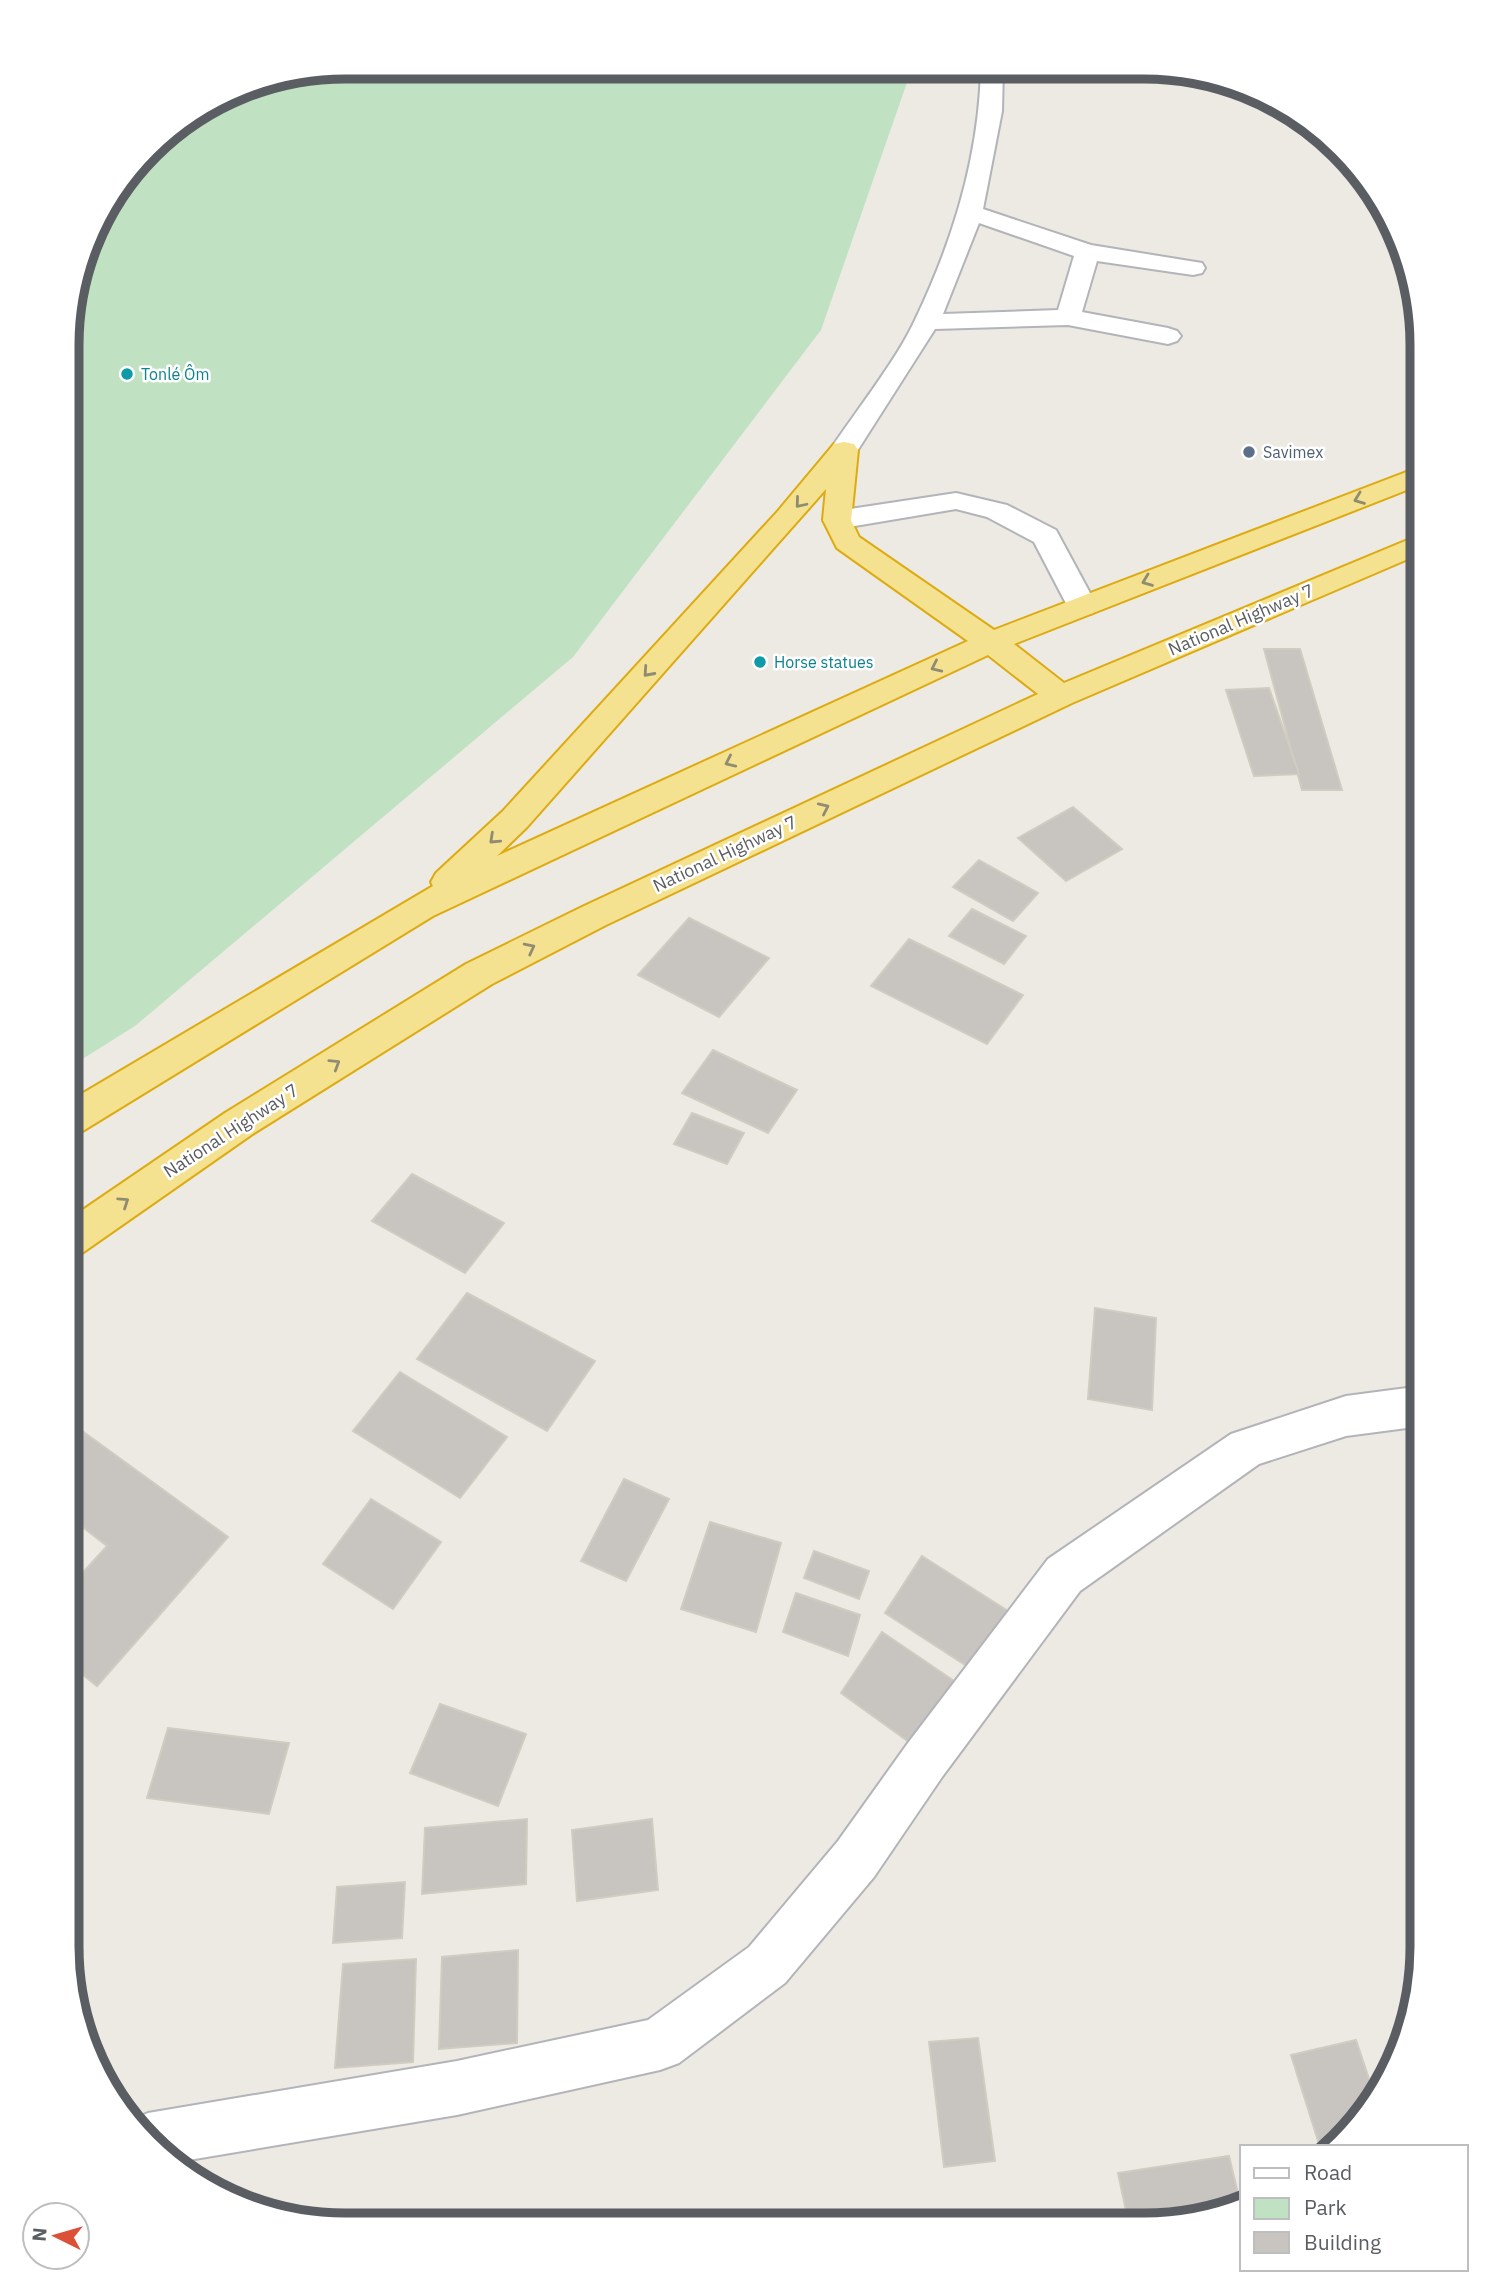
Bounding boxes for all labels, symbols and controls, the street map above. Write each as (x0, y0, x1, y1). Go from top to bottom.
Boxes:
place label: Tonlé Ôm (141, 364, 209, 384)
marker: Tonlé Ôm (119, 366, 135, 382)
place label: Savimex (1263, 442, 1323, 462)
marker: Savimex (1241, 444, 1257, 460)
one-way arrow (1353, 490, 1365, 504)
one-way arrow (796, 494, 808, 507)
one-way arrow (1141, 572, 1153, 586)
street label: National Highway 7 (1164, 578, 1317, 661)
place label: Horse statues (774, 652, 874, 672)
marker: Horse statues (752, 654, 768, 670)
one-way arrow (931, 659, 943, 673)
one-way arrow (644, 664, 656, 677)
one-way arrow (724, 754, 737, 768)
one-way arrow (817, 802, 829, 816)
street label: National Highway 7 (649, 810, 800, 897)
one-way arrow (489, 831, 502, 843)
one-way arrow (523, 943, 535, 957)
one-way arrow (327, 1059, 340, 1072)
street label: National Highway 7 (159, 1078, 303, 1183)
one-way arrow (116, 1198, 129, 1210)
legend (1240, 2145, 1468, 2271)
text: Road (1304, 2158, 1352, 2186)
text: Park (1304, 2193, 1347, 2221)
north arrow (21, 2201, 91, 2271)
text: N (27, 2227, 52, 2242)
text: Building (1304, 2228, 1381, 2256)

